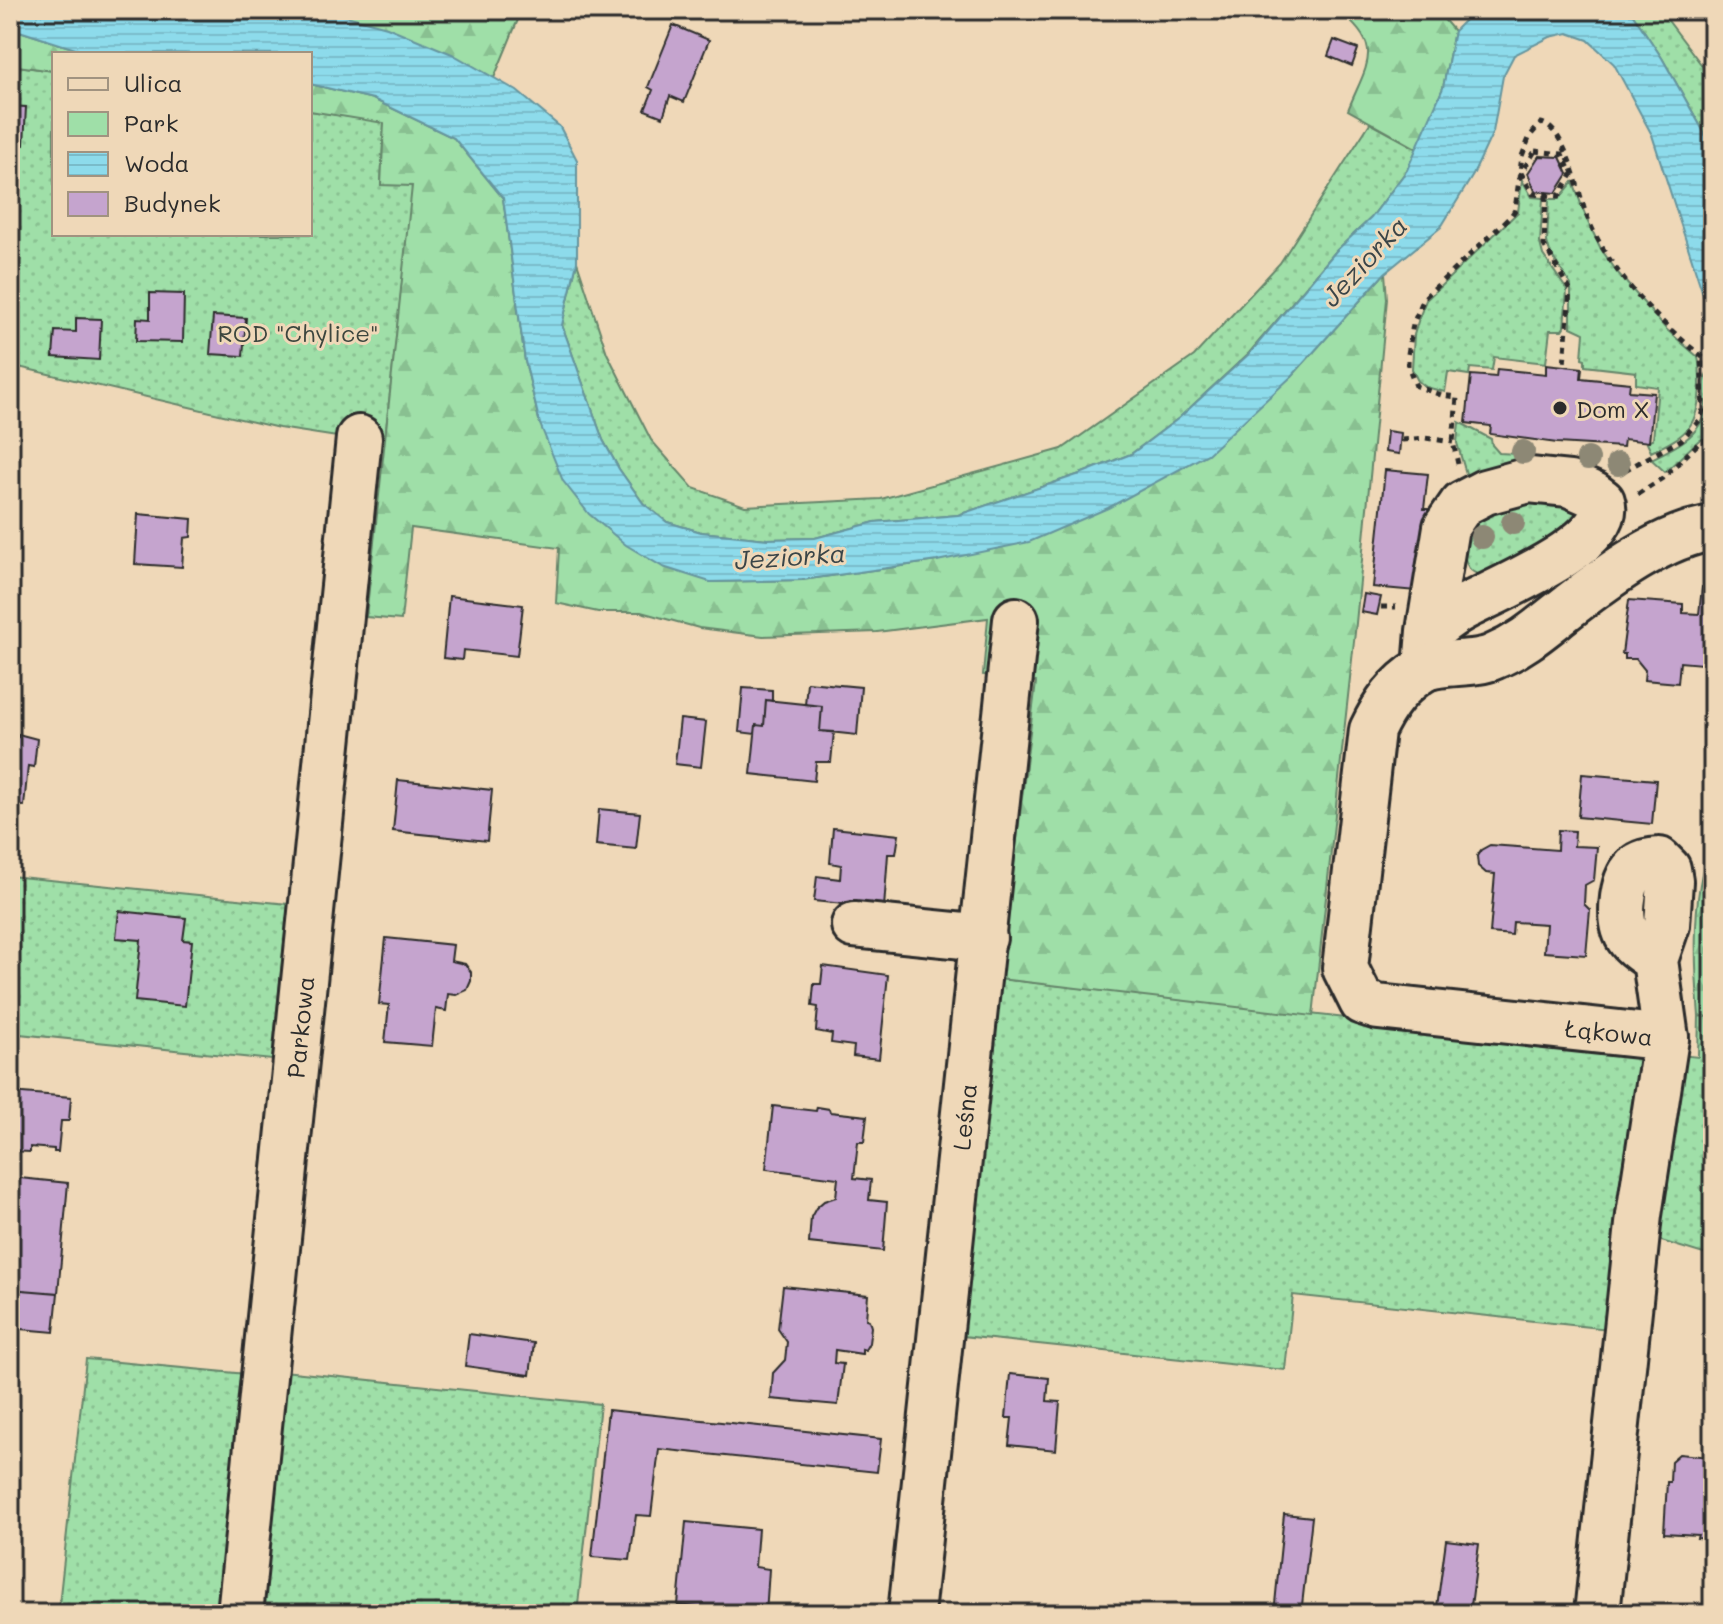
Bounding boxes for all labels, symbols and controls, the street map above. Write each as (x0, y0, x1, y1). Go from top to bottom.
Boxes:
legend (52, 52, 312, 236)
text: Ulica (124, 67, 182, 98)
text: Park (124, 107, 178, 138)
text: Woda (124, 147, 189, 178)
text: Budynek (124, 187, 221, 218)
water label: Jeziorka (1314, 209, 1414, 313)
park label: ROD "Chylice" (217, 317, 379, 348)
place label: Dom X (1576, 393, 1649, 424)
marker: Dom X (1551, 399, 1569, 417)
water label: Jeziorka (733, 535, 847, 577)
street label: Parkowa (279, 975, 320, 1079)
street label: Łąkowa (1564, 1012, 1654, 1052)
street label: Leśna (945, 1082, 982, 1152)

